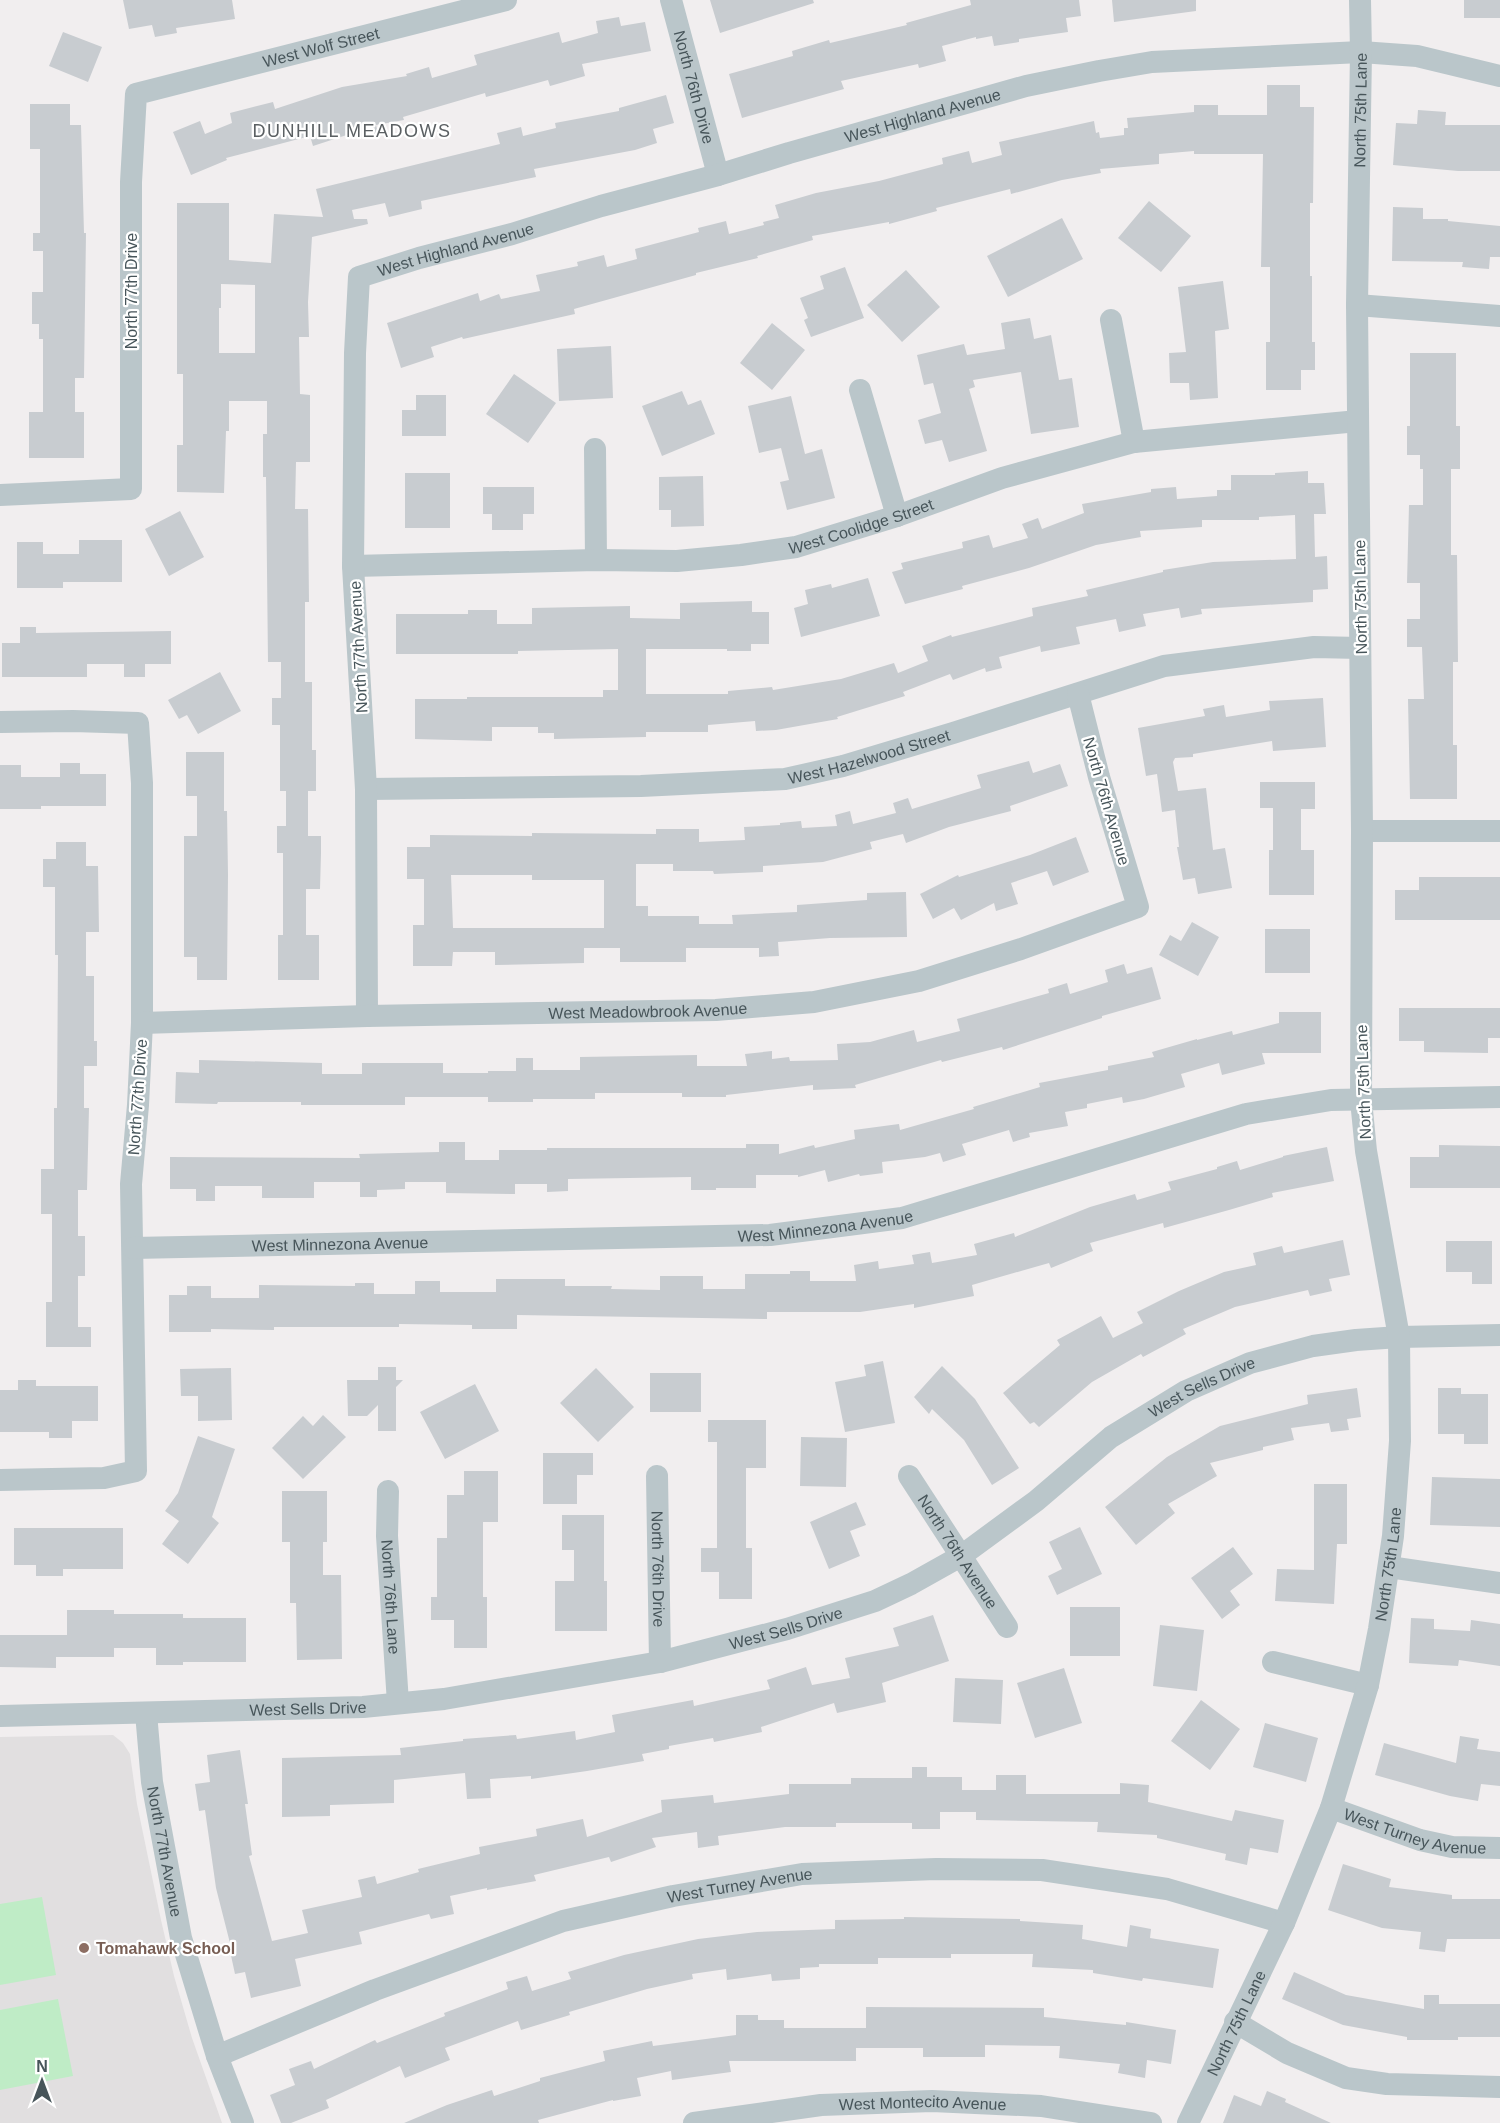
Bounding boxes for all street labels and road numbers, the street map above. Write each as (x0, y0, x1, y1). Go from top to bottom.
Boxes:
street label: West Wolf Street (261, 24, 382, 70)
street label: North 76th Drive (671, 29, 717, 146)
street label: North 75th Lane (1351, 52, 1370, 168)
street label: West Highland Avenue (843, 86, 1003, 146)
street label: West Highland Avenue (375, 220, 536, 280)
street label: North 77th Drive (123, 233, 140, 349)
street label: West Coolidge Street (787, 495, 936, 557)
street label: North 75th Lane (1351, 539, 1370, 655)
street label: North 77th Avenue (347, 580, 370, 713)
street label: West Hazelwood Street (786, 726, 952, 787)
street label: North 76th Avenue (1080, 735, 1133, 867)
street label: West Meadowbrook Avenue (548, 999, 748, 1022)
street label: North 75th Lane (1353, 1024, 1374, 1140)
street label: North 77th Drive (125, 1038, 150, 1156)
street label: West Minnezona Avenue (737, 1207, 915, 1245)
street label: West Minnezona Avenue (252, 1234, 428, 1255)
street label: West Sells Drive (1146, 1354, 1257, 1421)
street label: North 76th Avenue (914, 1492, 1001, 1612)
street label: North 75th Lane (1372, 1507, 1404, 1622)
street label: North 76th Drive (649, 1511, 667, 1628)
street label: North 76th Lane (378, 1539, 403, 1655)
street label: West Sells Drive (727, 1604, 845, 1653)
street label: West Sells Drive (249, 1699, 367, 1719)
street label: North 77th Avenue (144, 1785, 185, 1918)
street label: West Turney Avenue (1342, 1805, 1486, 1857)
street label: West Turney Avenue (666, 1866, 813, 1906)
street label: North 75th Lane (1204, 1968, 1269, 2079)
street label: West Montecito Avenue (839, 2093, 1007, 2113)

